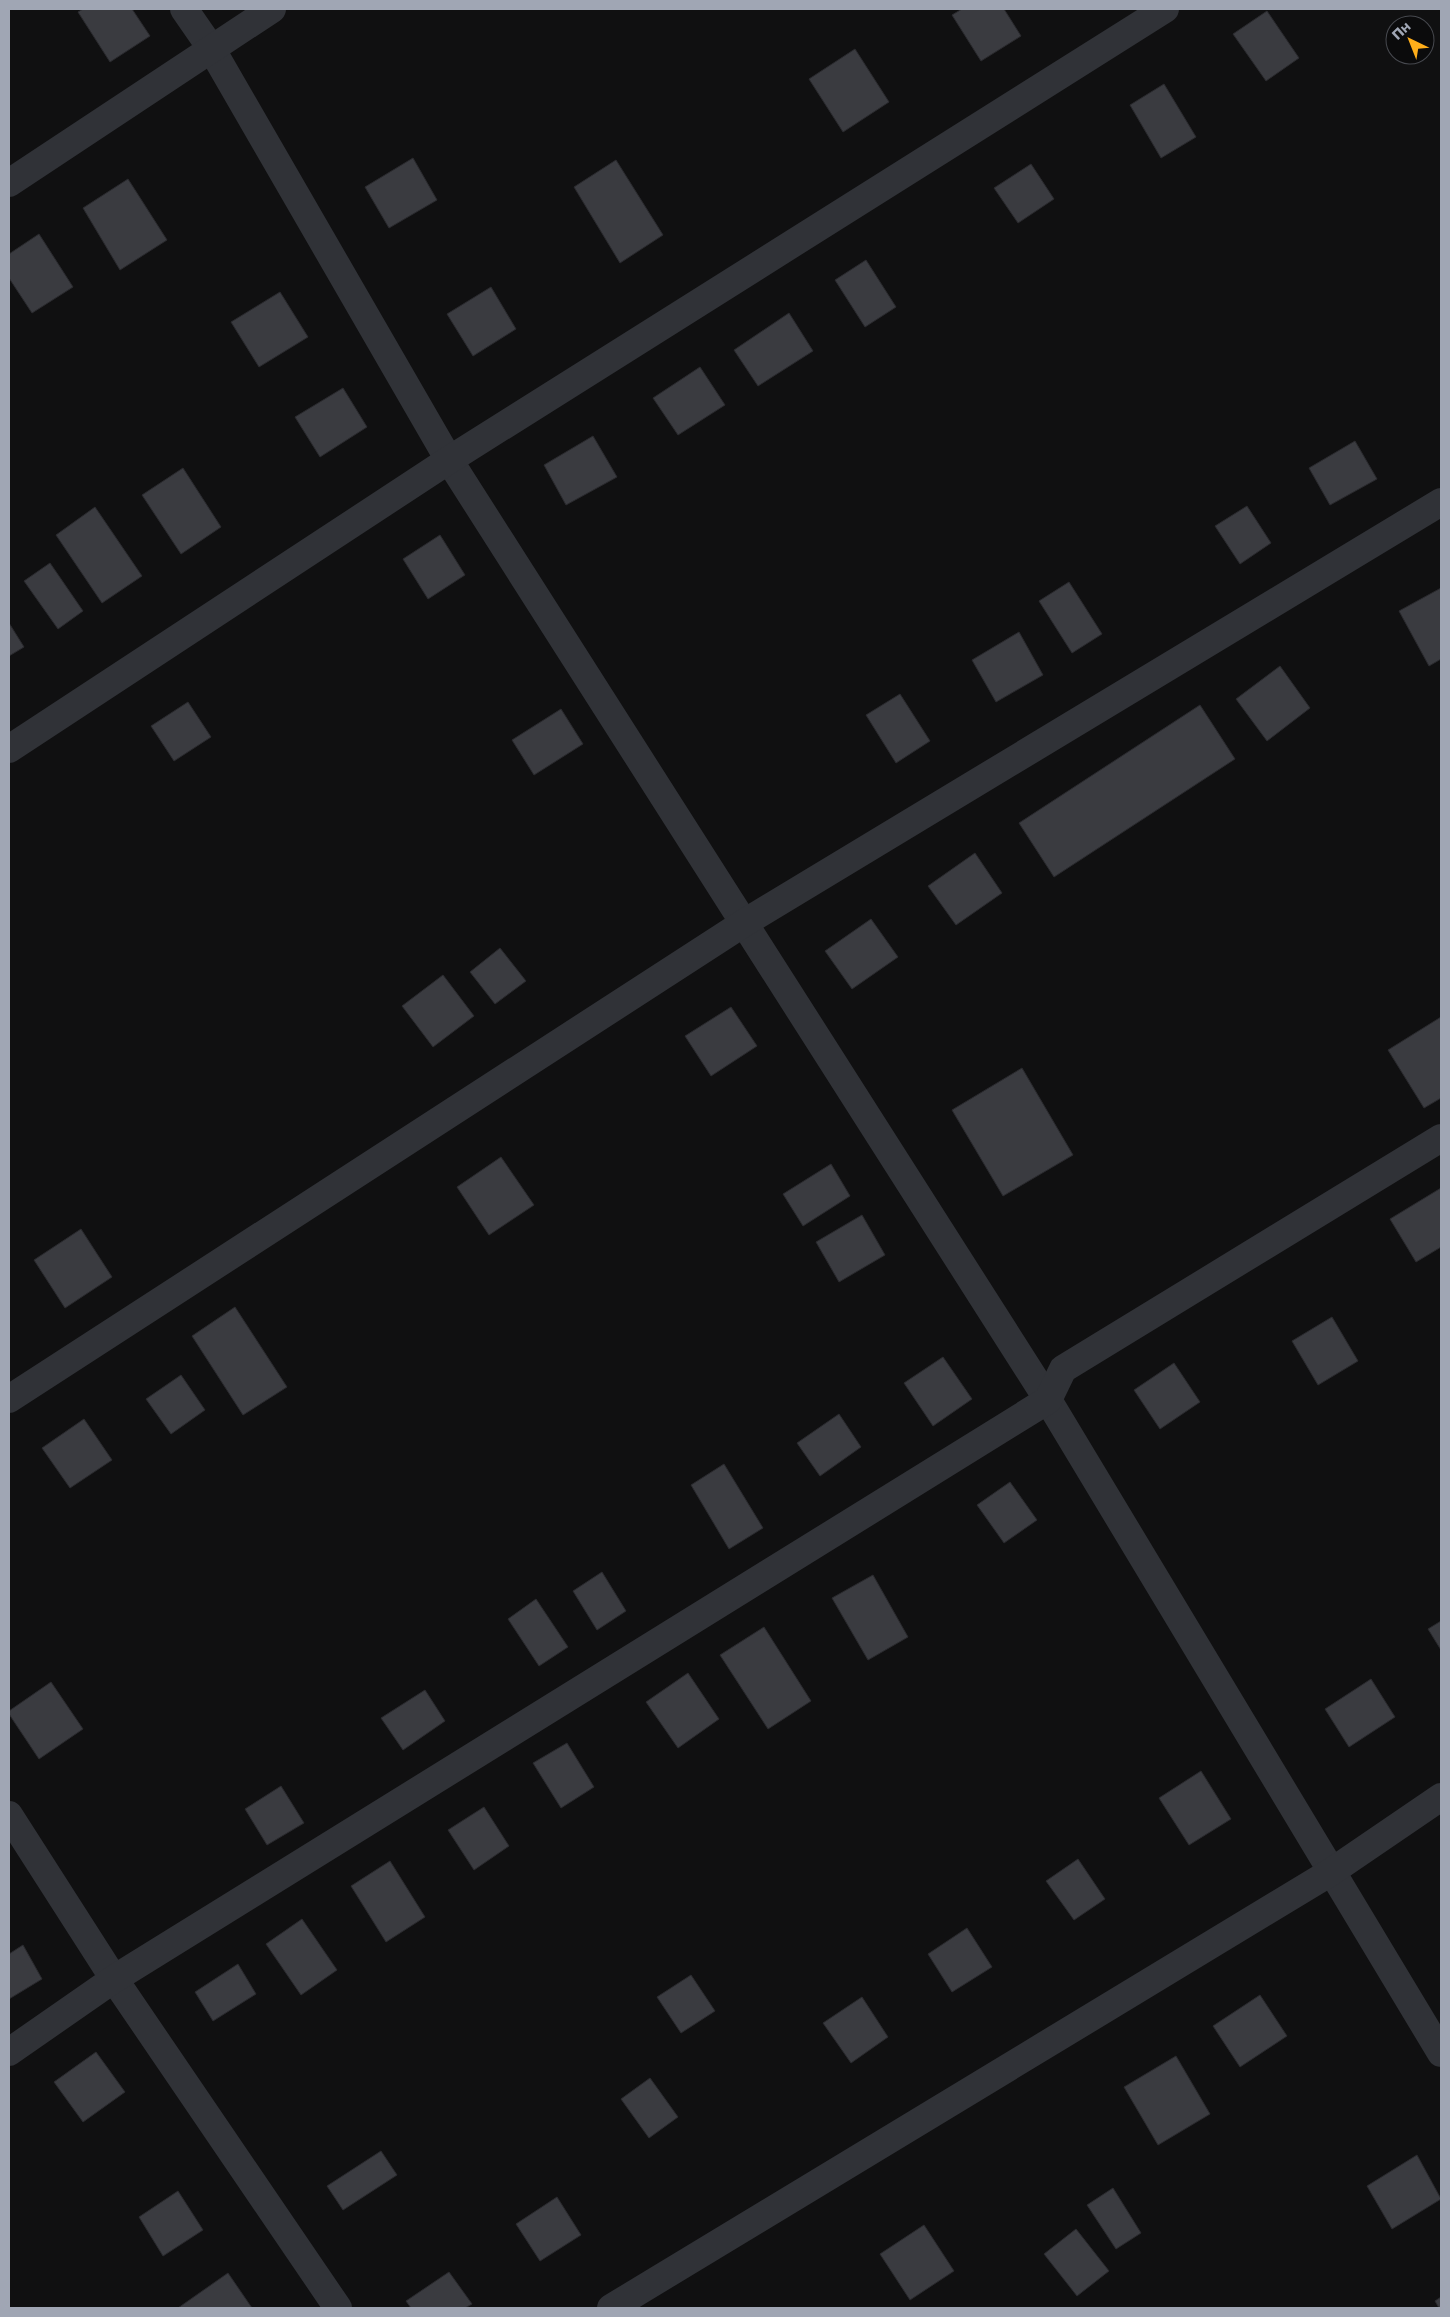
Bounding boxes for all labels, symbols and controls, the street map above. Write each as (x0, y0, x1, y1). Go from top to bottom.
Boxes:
north arrow (1385, 15, 1435, 65)
text: Пн (1388, 17, 1414, 43)

